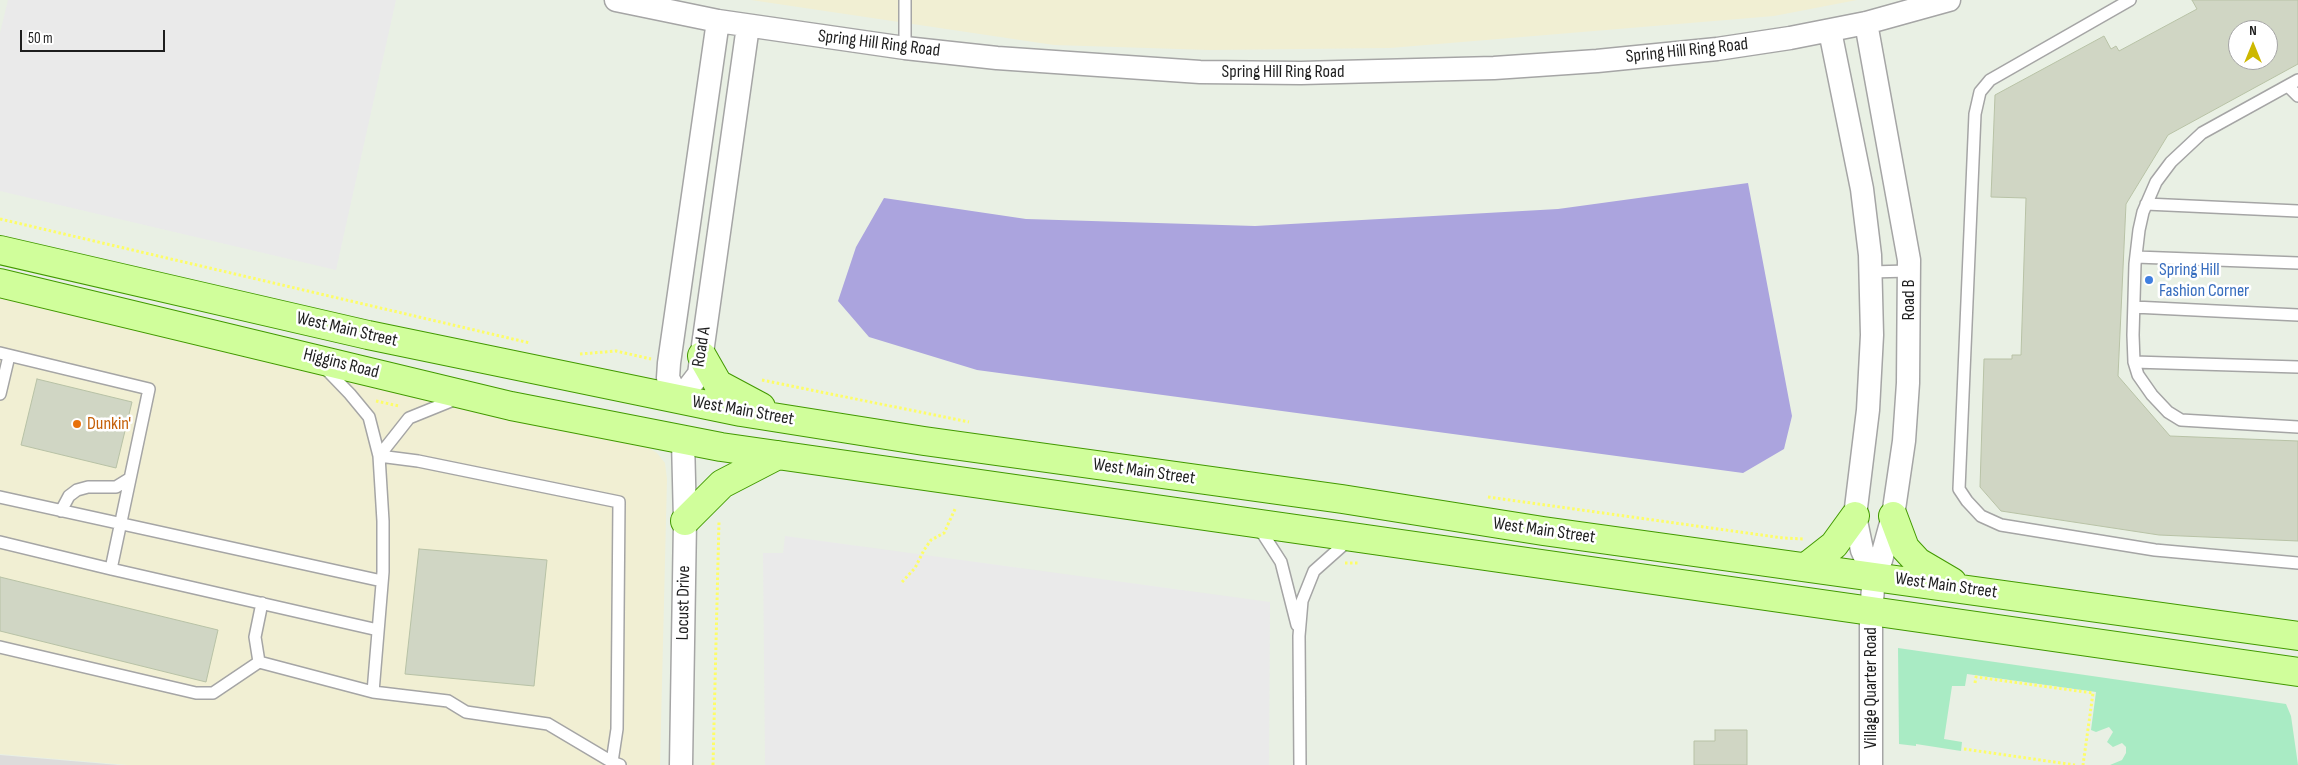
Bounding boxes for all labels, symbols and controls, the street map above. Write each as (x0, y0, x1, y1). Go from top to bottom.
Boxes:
scale bar (22, 20, 168, 52)
north arrow (2228, 20, 2278, 70)
text: N (2249, 22, 2257, 39)
street label: Spring Hill Ring Road (817, 26, 941, 62)
text: 50 m (28, 29, 53, 48)
street label: Spring Hill Ring Road (1625, 34, 1749, 68)
street label: Spring Hill Ring Road (1222, 61, 1344, 83)
place label: Spring Hill Fashion Corner (2159, 259, 2249, 302)
marker: Spring Hill Fashion Corner (2143, 274, 2155, 286)
street label: Road B (1898, 280, 1920, 320)
street label: West Main Street (294, 308, 400, 352)
street label: Road A (688, 325, 716, 369)
street label: Higgins Road (301, 344, 381, 384)
street label: West Main Street (690, 391, 796, 431)
place label: Dunkin' (87, 413, 131, 435)
marker: Dunkin' (71, 418, 83, 430)
street label: West Main Street (1092, 454, 1196, 490)
street label: West Main Street (1492, 513, 1596, 549)
street label: Locust Drive (673, 565, 695, 641)
street label: West Main Street (1894, 568, 1998, 604)
street label: Village Quarter Road (1860, 627, 1882, 749)

